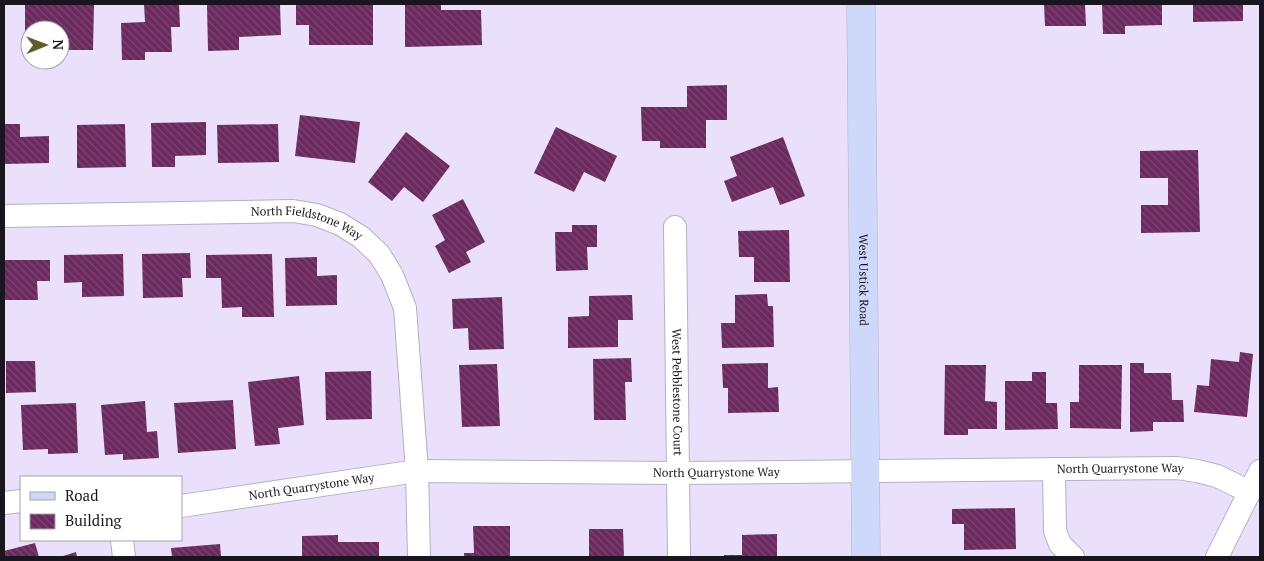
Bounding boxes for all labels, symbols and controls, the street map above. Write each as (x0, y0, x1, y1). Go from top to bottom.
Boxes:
north arrow (20, 20, 70, 70)
text: N (49, 39, 68, 51)
street label: North Fieldstone Way (251, 203, 366, 244)
street label: West Ustick Road (856, 234, 872, 326)
street label: West Pebblestone Court (669, 328, 686, 456)
street label: North Quarrystone Way (1057, 460, 1186, 476)
street label: North Quarrystone Way (653, 464, 781, 480)
street label: North Quarrystone Way (248, 469, 376, 503)
legend (20, 476, 182, 541)
text: Road (65, 485, 98, 505)
text: Building (65, 510, 123, 530)

